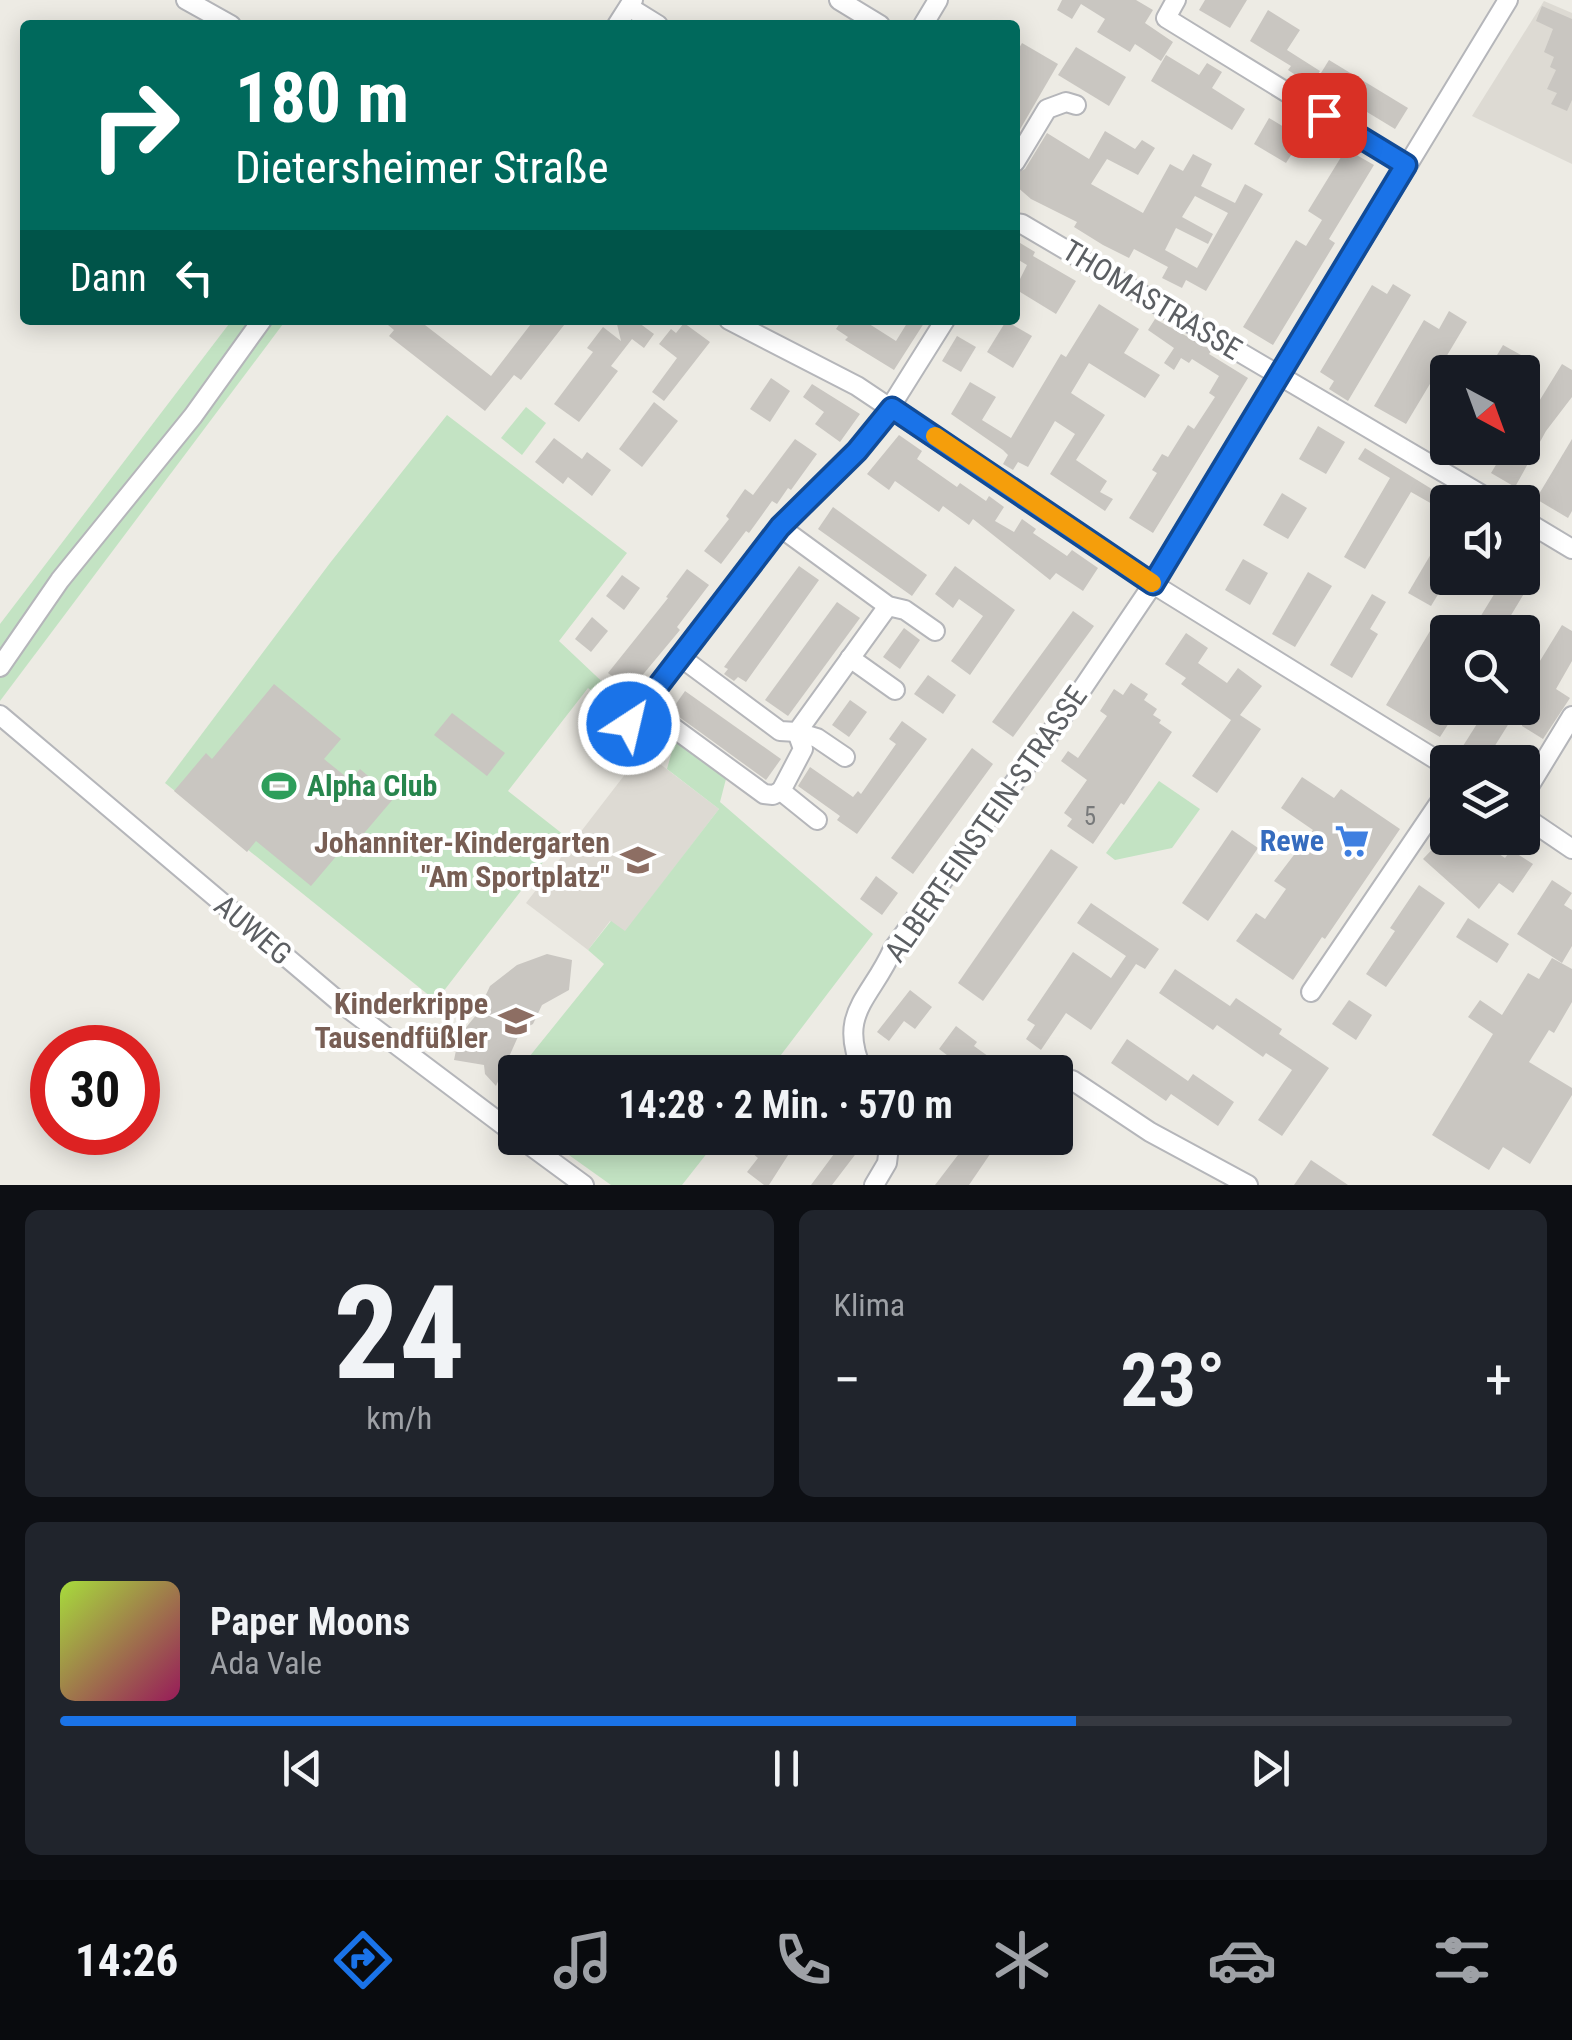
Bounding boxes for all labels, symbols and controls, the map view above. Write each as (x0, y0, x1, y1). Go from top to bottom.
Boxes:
text: 180 m (235, 57, 409, 139)
icon: right (70, 60, 200, 190)
pin (1282, 73, 1367, 158)
icon: arrive (1297, 88, 1352, 143)
text: Dietersheimer Straße (235, 141, 609, 194)
street label: THOMASTRASSE (1056, 232, 1248, 367)
icon: left (167, 250, 222, 305)
text: Dann (70, 256, 147, 300)
north arrow (1430, 355, 1540, 465)
map controls (1430, 355, 1540, 855)
button: sound (1430, 485, 1540, 595)
button: search (1430, 615, 1540, 725)
position arrow (577, 672, 681, 776)
street label: ALBERT-EINSTEIN-STRASSE (877, 679, 1094, 968)
button: layers (1430, 745, 1540, 855)
sports icon: Alpha Club (260, 767, 298, 805)
place label: Alpha Club (307, 768, 437, 803)
house number: 5 (1084, 802, 1096, 831)
supermarket icon: Rewe (1333, 822, 1371, 860)
place label: Rewe (1260, 823, 1324, 858)
place label: Johanniter-Kindergarten "Am Sportplatz" (314, 825, 610, 894)
school or university icon: Johanniter-Kindergarten "Am Sportplatz" (619, 841, 657, 879)
street label: AUWEG (208, 887, 299, 972)
place label: Kinderkrippe Tausendfüßler (315, 986, 488, 1055)
school or university icon: Kinderkrippe Tausendfüßler (497, 1002, 535, 1040)
speed limit sign: 30 (30, 1025, 160, 1155)
text: 14:28 · 2 Min. · 570 m (618, 1083, 953, 1127)
text: 24 (334, 1257, 465, 1410)
text: Klima (834, 1286, 905, 1324)
text: 23° (1120, 1336, 1225, 1424)
text: − (834, 1348, 861, 1412)
text: + (1485, 1348, 1512, 1412)
text: km/h (366, 1399, 432, 1437)
text: Paper Moons (210, 1600, 410, 1644)
text: Ada Vale (210, 1644, 322, 1682)
icon: previous (275, 1741, 330, 1796)
icon: pause (759, 1741, 814, 1796)
icon: next (1243, 1741, 1298, 1796)
icon: directions (328, 1925, 398, 1995)
icon: music (548, 1925, 618, 1995)
icon: phone (768, 1925, 838, 1995)
icon: climate (987, 1925, 1057, 1995)
icon: car (1207, 1925, 1277, 1995)
icon: filters (1427, 1925, 1497, 1995)
text: 14:26 (75, 1934, 178, 1987)

